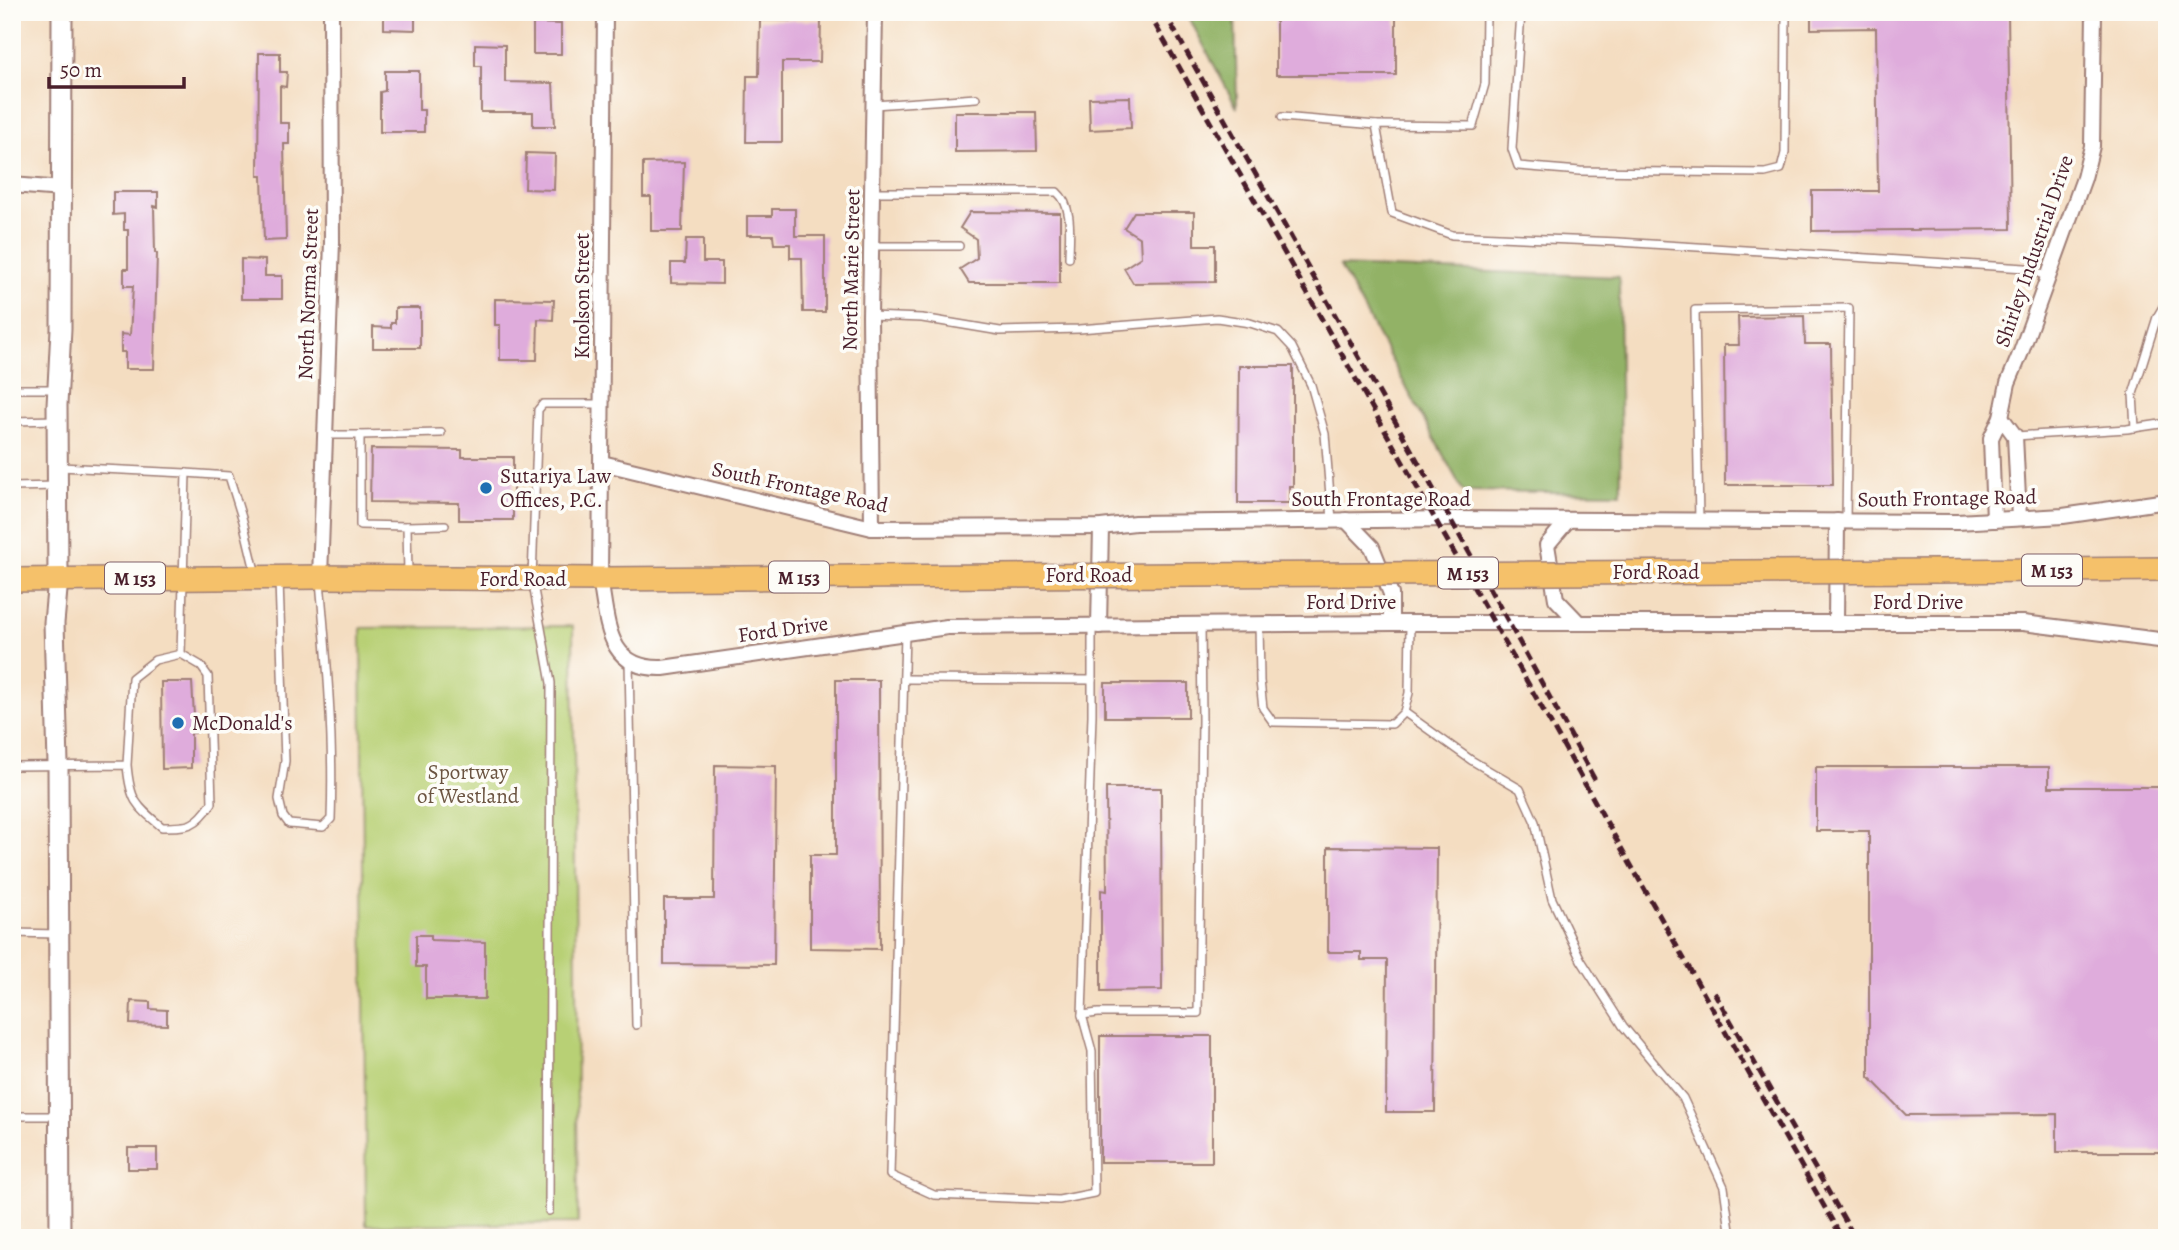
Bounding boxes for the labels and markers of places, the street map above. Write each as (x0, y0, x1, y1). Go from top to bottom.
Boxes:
place label: Sutariya Law Offices, P.C. (500, 462, 611, 514)
marker: Sutariya Law Offices, P.C. (478, 480, 494, 496)
place label: McDonald's (192, 709, 293, 737)
marker: McDonald's (170, 715, 186, 731)

